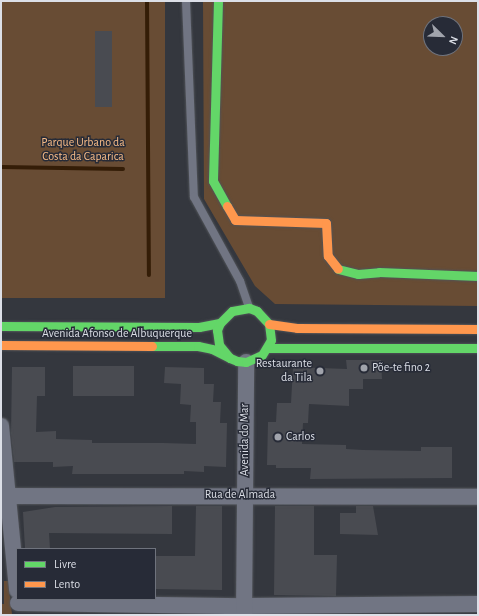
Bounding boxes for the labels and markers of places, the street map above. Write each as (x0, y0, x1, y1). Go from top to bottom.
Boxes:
place label: Restaurante da Tila (256, 357, 312, 385)
place label: Põe-te fino 2 (372, 361, 430, 375)
marker: Põe-te fino 2 (359, 363, 369, 373)
marker: Restaurante da Tila (315, 366, 325, 376)
place label: Carlos (286, 430, 315, 444)
marker: Carlos (273, 432, 283, 442)

